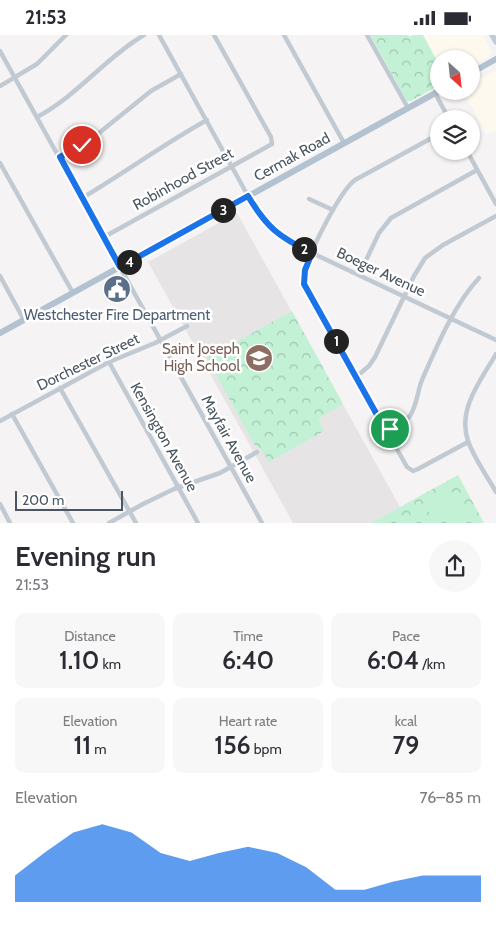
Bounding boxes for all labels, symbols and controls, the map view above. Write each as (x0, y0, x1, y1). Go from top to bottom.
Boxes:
text: 21:53 (25, 6, 67, 29)
north arrow (430, 50, 480, 100)
map controls (430, 50, 480, 160)
button: layers (430, 110, 480, 160)
pin (61, 124, 103, 166)
street label: Cermak Road (251, 129, 333, 185)
icon: check (68, 131, 96, 159)
street label: Robinhood Street (130, 144, 236, 214)
pin: 3 (210, 197, 236, 223)
text: 3 (220, 201, 227, 219)
pin: 2 (292, 237, 316, 261)
text: 2 (301, 240, 308, 258)
street label: Boeger Avenue (334, 244, 428, 301)
pin: 4 (116, 249, 142, 275)
text: 4 (125, 253, 134, 271)
public building icon: Westchester Fire Department (102, 274, 132, 304)
place label: Westchester Fire Department (24, 306, 210, 324)
street label: Dorchester Street (34, 329, 142, 395)
pin: 1 (324, 329, 348, 353)
text: 1 (334, 332, 339, 350)
place label: Saint Joseph High School (162, 340, 240, 375)
school or university icon: Saint Joseph High School (244, 343, 274, 373)
street label: Kensington Avenue (127, 379, 202, 495)
street label: Mayfair Avenue (197, 392, 261, 486)
pin (369, 408, 411, 450)
icon: arrive (376, 415, 404, 443)
scale bar (15, 488, 122, 511)
text: 200 m (22, 491, 64, 509)
text: Evening run (15, 539, 156, 573)
button: share (429, 540, 481, 592)
text: 21:53 (15, 575, 49, 594)
text: Distance (64, 627, 116, 645)
text: Time (233, 627, 263, 645)
text: Pace (392, 627, 420, 645)
text: 1.10 (59, 645, 99, 675)
text: 6:40 (222, 645, 274, 675)
text: 6:04 (367, 645, 419, 675)
text: km (99, 655, 121, 673)
text: /km (419, 655, 445, 673)
text: Elevation (63, 712, 117, 730)
text: Heart rate (219, 712, 277, 730)
text: kcal (395, 712, 417, 730)
text: 11 (73, 730, 91, 760)
text: 156 (214, 730, 251, 760)
text: 79 (393, 730, 419, 760)
text: m (91, 740, 107, 758)
text: bpm (251, 740, 282, 758)
text: Elevation (15, 788, 78, 807)
text: 76–85 m (420, 788, 481, 807)

